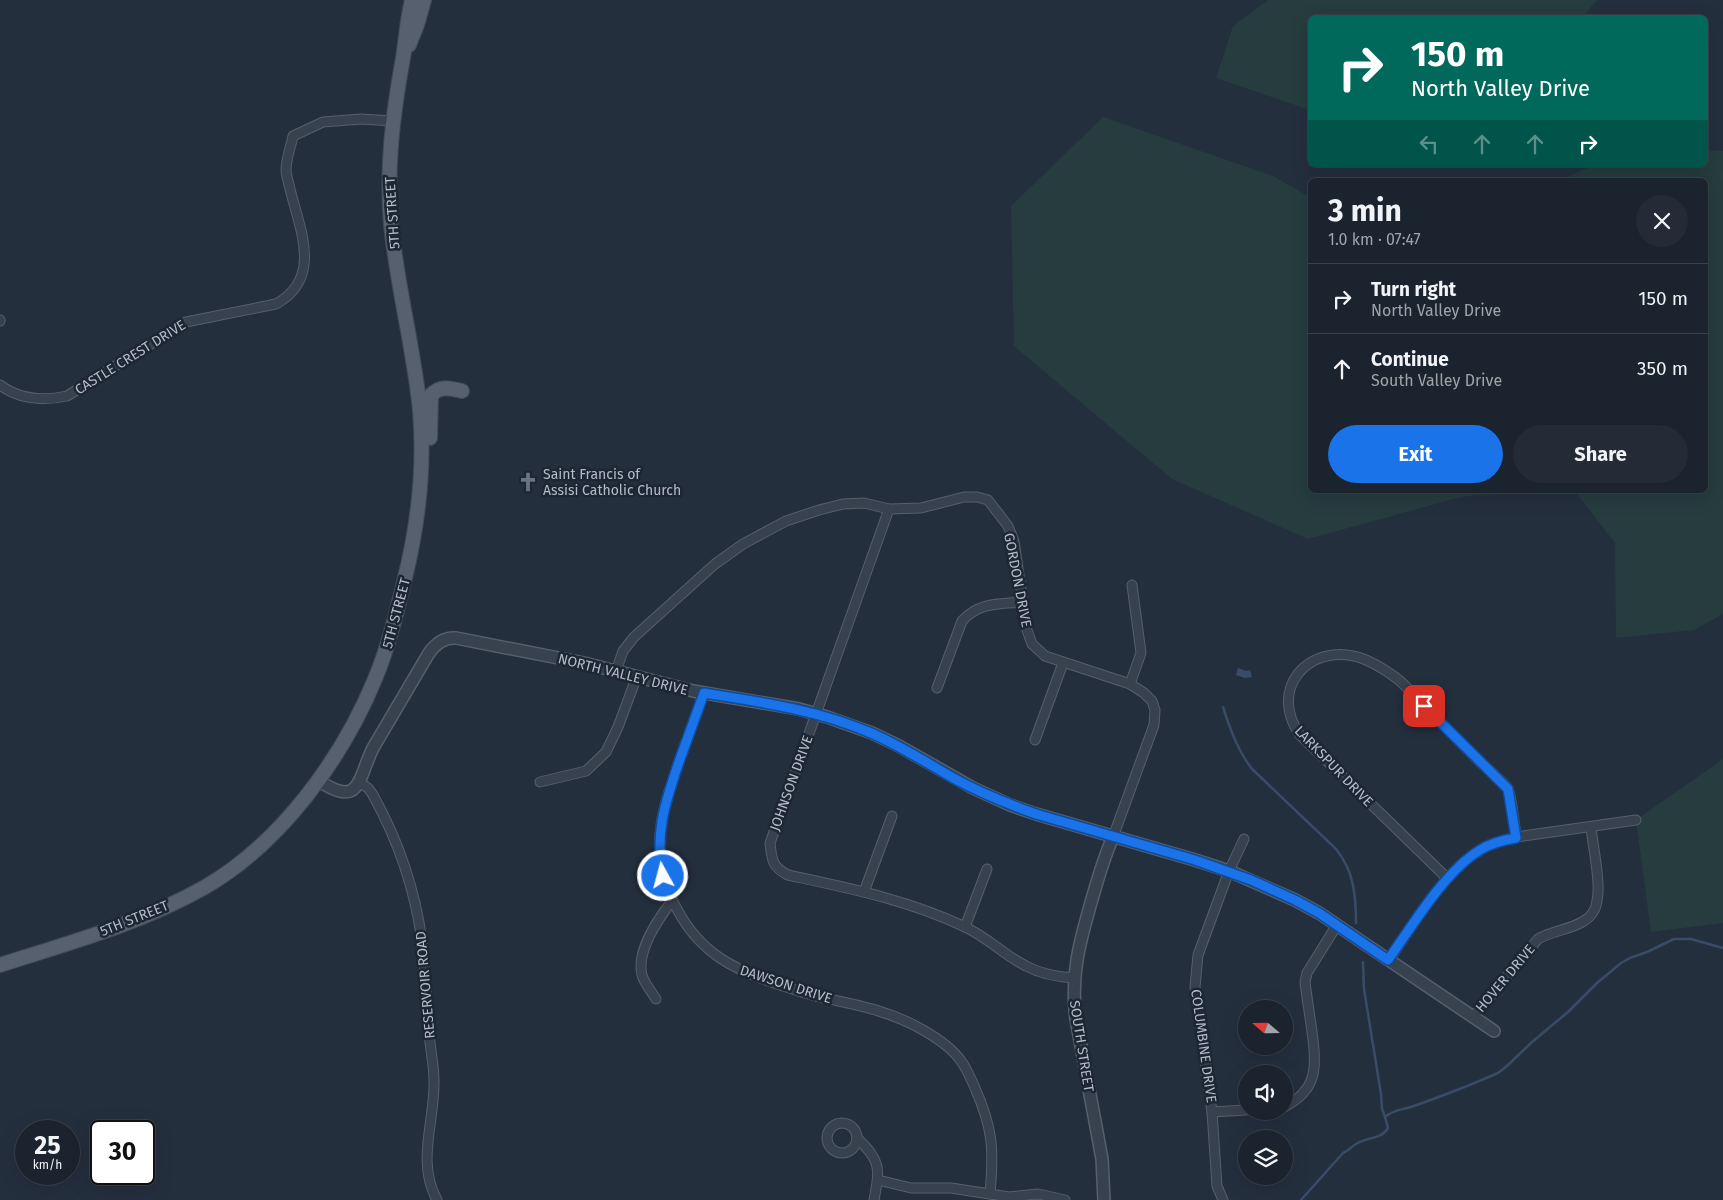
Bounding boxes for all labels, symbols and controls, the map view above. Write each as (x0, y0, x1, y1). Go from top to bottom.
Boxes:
text: 150 m (1411, 33, 1504, 75)
icon: right (1328, 35, 1393, 100)
text: North Valley Drive (1411, 75, 1590, 102)
icon: left (1415, 130, 1443, 158)
icon: ahead (1468, 130, 1496, 158)
icon: ahead (1521, 130, 1549, 158)
icon: right (1574, 130, 1602, 158)
street label: 5TH STREET (381, 176, 403, 250)
text: 3 min (1328, 193, 1402, 229)
button: close (1636, 195, 1688, 247)
text: 1.0 km · 07:47 (1328, 230, 1421, 249)
text: Turn right (1371, 278, 1456, 301)
icon: right (1328, 285, 1356, 313)
text: 150 m (1638, 287, 1688, 310)
text: North Valley Drive (1371, 301, 1501, 320)
street label: CASTLE CREST DRIVE (72, 316, 189, 398)
text: Continue (1371, 348, 1449, 371)
icon: ahead (1328, 355, 1356, 383)
text: 350 m (1637, 357, 1688, 380)
text: South Valley Drive (1371, 371, 1502, 390)
button: Exit (1328, 425, 1503, 483)
button: Share (1513, 425, 1688, 483)
place label: Saint Francis of Assisi Catholic Church (543, 466, 681, 499)
church icon: Saint Francis of Assisi Catholic Church (517, 471, 539, 493)
street label: GORDON DRIVE (1000, 531, 1035, 629)
street label: 5TH STREET (379, 575, 414, 650)
street label: NORTH VALLEY DRIVE (556, 650, 690, 699)
pin (1403, 685, 1445, 727)
icon: arrive (1410, 692, 1438, 720)
street label: LARKSPUR DRIVE (1291, 722, 1376, 810)
street label: JOHNSON DRIVE (766, 733, 817, 833)
position arrow (636, 849, 688, 901)
street label: 5TH STREET (98, 897, 172, 940)
street label: RESERVOIR ROAD (412, 930, 439, 1039)
street label: HOVER DRIVE (1472, 941, 1539, 1016)
street label: DAWSON DRIVE (738, 962, 834, 1007)
street label: COLUMBINE DRIVE (1187, 988, 1220, 1104)
street label: SOUTH STREET (1066, 999, 1097, 1094)
north arrow (1238, 1000, 1292, 1055)
map controls (1238, 1000, 1293, 1185)
button: sound (1238, 1065, 1293, 1120)
speed limit sign: 30 (90, 1120, 155, 1185)
button: layers (1238, 1130, 1293, 1185)
text: 25 (34, 1131, 61, 1161)
text: km/h (33, 1158, 62, 1172)

